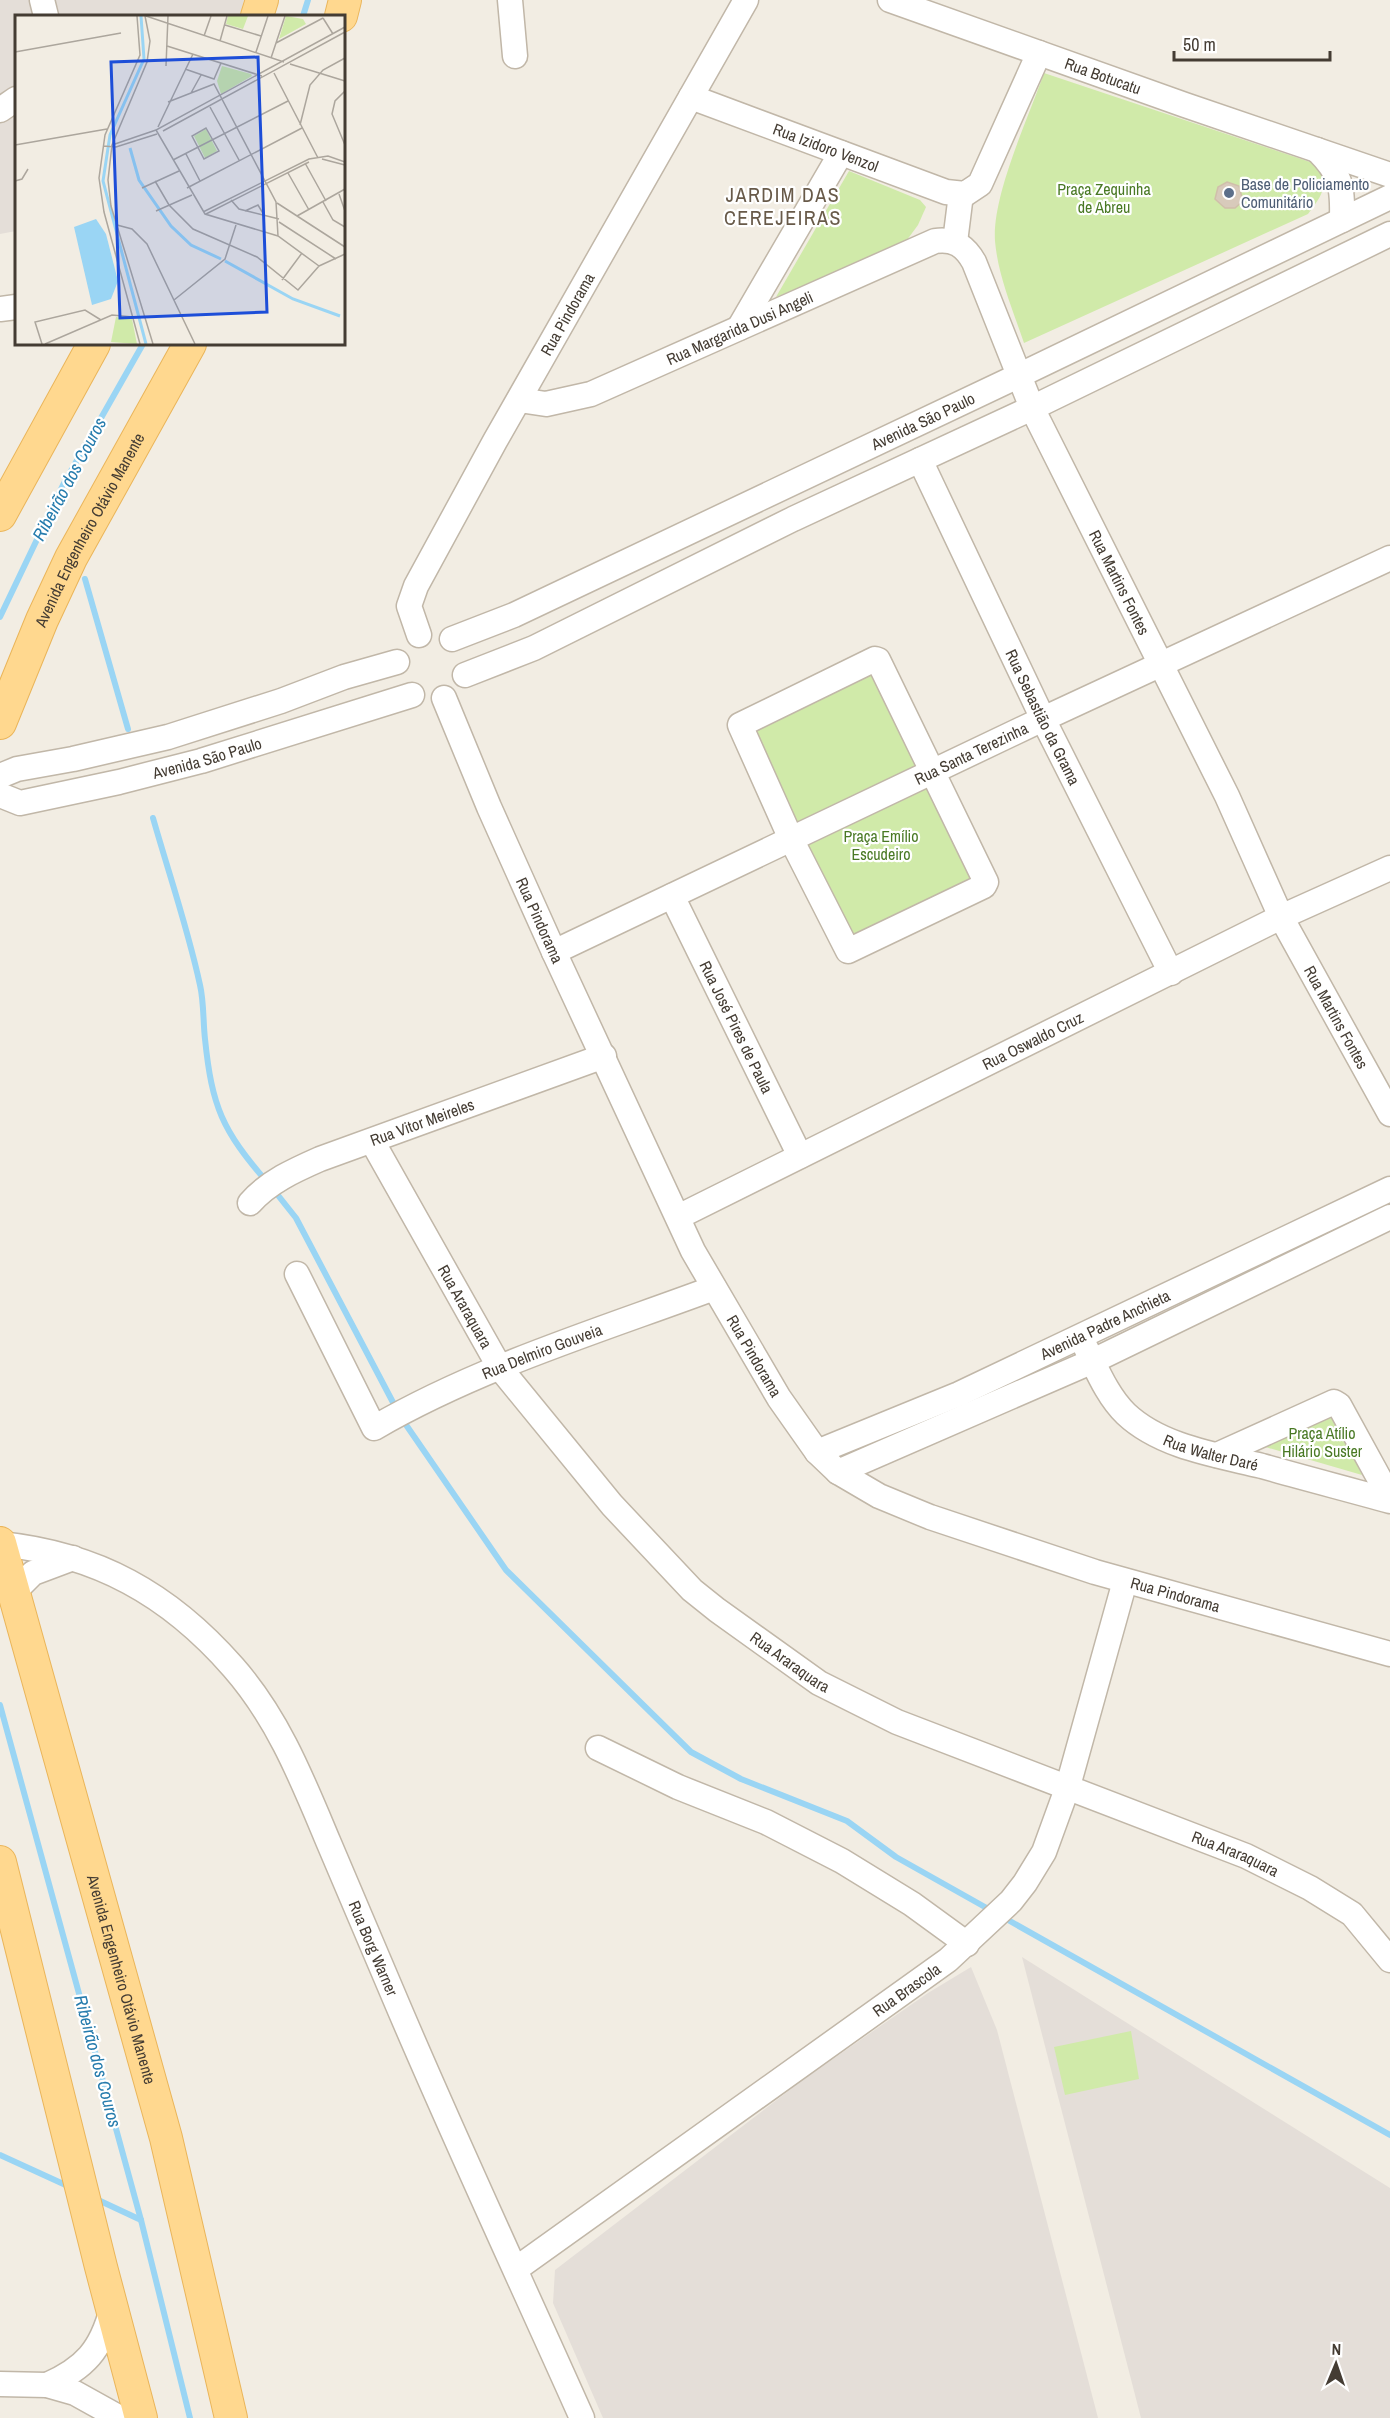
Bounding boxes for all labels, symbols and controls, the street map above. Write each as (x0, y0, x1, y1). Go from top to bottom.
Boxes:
inset map (15, 15, 345, 345)
scale bar (1174, 24, 1330, 62)
text: 50 m (1183, 32, 1216, 57)
street label: Rua Botucatu (1062, 52, 1144, 99)
street label: Rua Izidoro Venzol (770, 118, 882, 177)
place label: Base de Policiamento Comunitário (1241, 173, 1369, 213)
park label: Praça Zequinha de Abreu (1057, 178, 1151, 218)
district label: JARDIM DAS CEREJEIRAS (724, 181, 842, 231)
marker: Base de Policiamento Comunitário (1222, 186, 1236, 200)
street label: Rua Pindorama (535, 268, 600, 360)
street label: Rua Margarida Dusi Angeli (663, 286, 816, 370)
street label: Avenida São Paulo (867, 387, 978, 456)
water label: Ribeirão dos Couros (26, 413, 112, 545)
street label: Avenida Engenheiro Otávio Manente (29, 429, 149, 631)
street label: Rua Martins Fontes (1084, 526, 1155, 639)
street label: Rua Sebastião da Grama (1000, 645, 1086, 790)
street label: Rua Santa Terezinha (911, 717, 1032, 790)
street label: Avenida São Paulo (149, 732, 264, 784)
park label: Praça Emílio Escudeiro (843, 825, 919, 865)
street label: Rua Pindorama (511, 874, 569, 967)
street label: Rua José Pires de Paula (695, 957, 779, 1098)
street label: Rua Martins Fontes (1299, 962, 1374, 1073)
street label: Rua Oswaldo Cruz (978, 1006, 1087, 1075)
street label: Rua Vitor Meireles (367, 1093, 477, 1151)
street label: Rua Araraquara (433, 1261, 498, 1353)
street label: Avenida Padre Anchieta (1035, 1284, 1174, 1365)
street label: Rua Pindorama (722, 1311, 787, 1402)
street label: Rua Delmiro Gouveia (478, 1318, 606, 1384)
park label: Praça Atílio Hilário Suster (1282, 1422, 1363, 1462)
street label: Rua Walter Daré (1160, 1429, 1260, 1476)
street label: Rua Pindorama (1128, 1571, 1223, 1617)
street label: Rua Araraquara (746, 1626, 834, 1698)
street label: Rua Araraquara (1189, 1825, 1283, 1882)
street label: Avenida Engenheiro Otávio Manente (82, 1871, 161, 2087)
street label: Rua Borg Warner (344, 1897, 404, 2000)
street label: Rua Brascola (868, 1957, 945, 2022)
water label: Ribeirão dos Couros (68, 1992, 128, 2130)
north arrow (1306, 2334, 1366, 2394)
text: N (1331, 2338, 1342, 2360)

